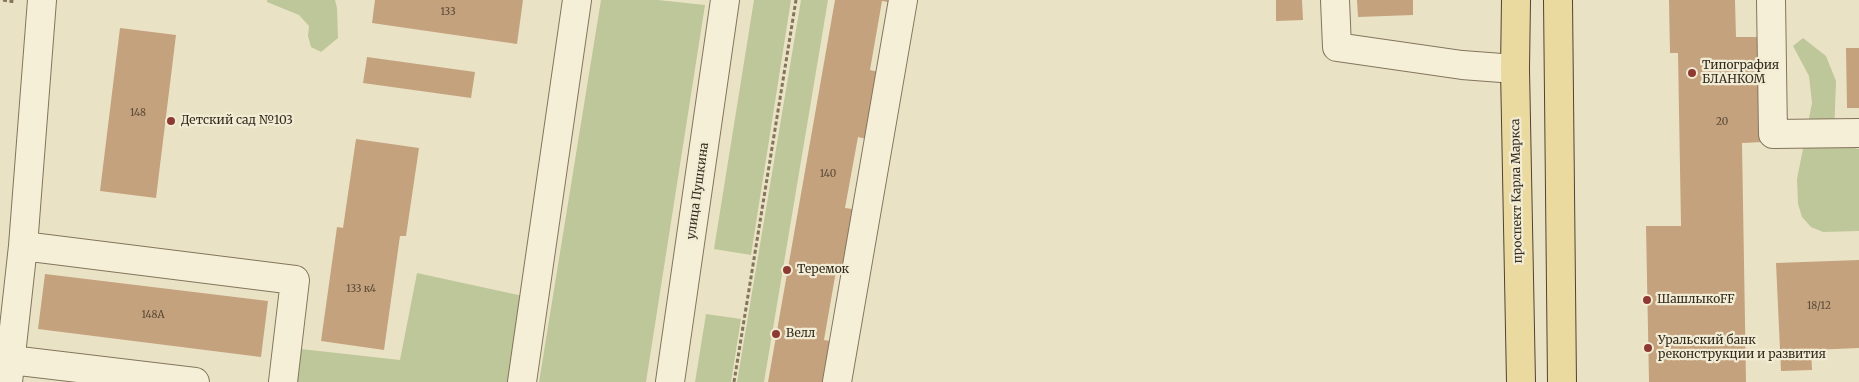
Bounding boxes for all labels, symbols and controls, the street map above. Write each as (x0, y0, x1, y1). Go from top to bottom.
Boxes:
house number: 133 (440, 6, 456, 18)
place label: Типография БЛАНКОМ (1702, 59, 1779, 87)
marker: Типография БЛАНКОМ (1686, 67, 1698, 79)
house number: 148 (130, 107, 146, 119)
place label: Детский сад №103 (181, 114, 293, 128)
marker: Детский сад №103 (165, 115, 177, 127)
house number: 20 (1716, 116, 1728, 128)
street label: проспект Карла Маркса (1509, 119, 1525, 263)
street label: улица Пушкина (684, 142, 712, 240)
house number: 140 (820, 168, 836, 180)
place label: Теремок (797, 263, 849, 277)
marker: Теремок (781, 264, 793, 276)
house number: 133 к4 (346, 283, 376, 295)
place label: ШашлыкoFF (1657, 293, 1735, 307)
marker: ШашлыкoFF (1641, 294, 1653, 306)
house number: 18/12 (1807, 300, 1831, 312)
house number: 148А (141, 309, 165, 321)
place label: Велл (786, 327, 815, 341)
marker: Велл (770, 328, 782, 340)
place label: Уральский банк реконструкции и развития (1658, 334, 1826, 362)
marker: Уральский банк реконструкции и развития (1642, 342, 1654, 354)

